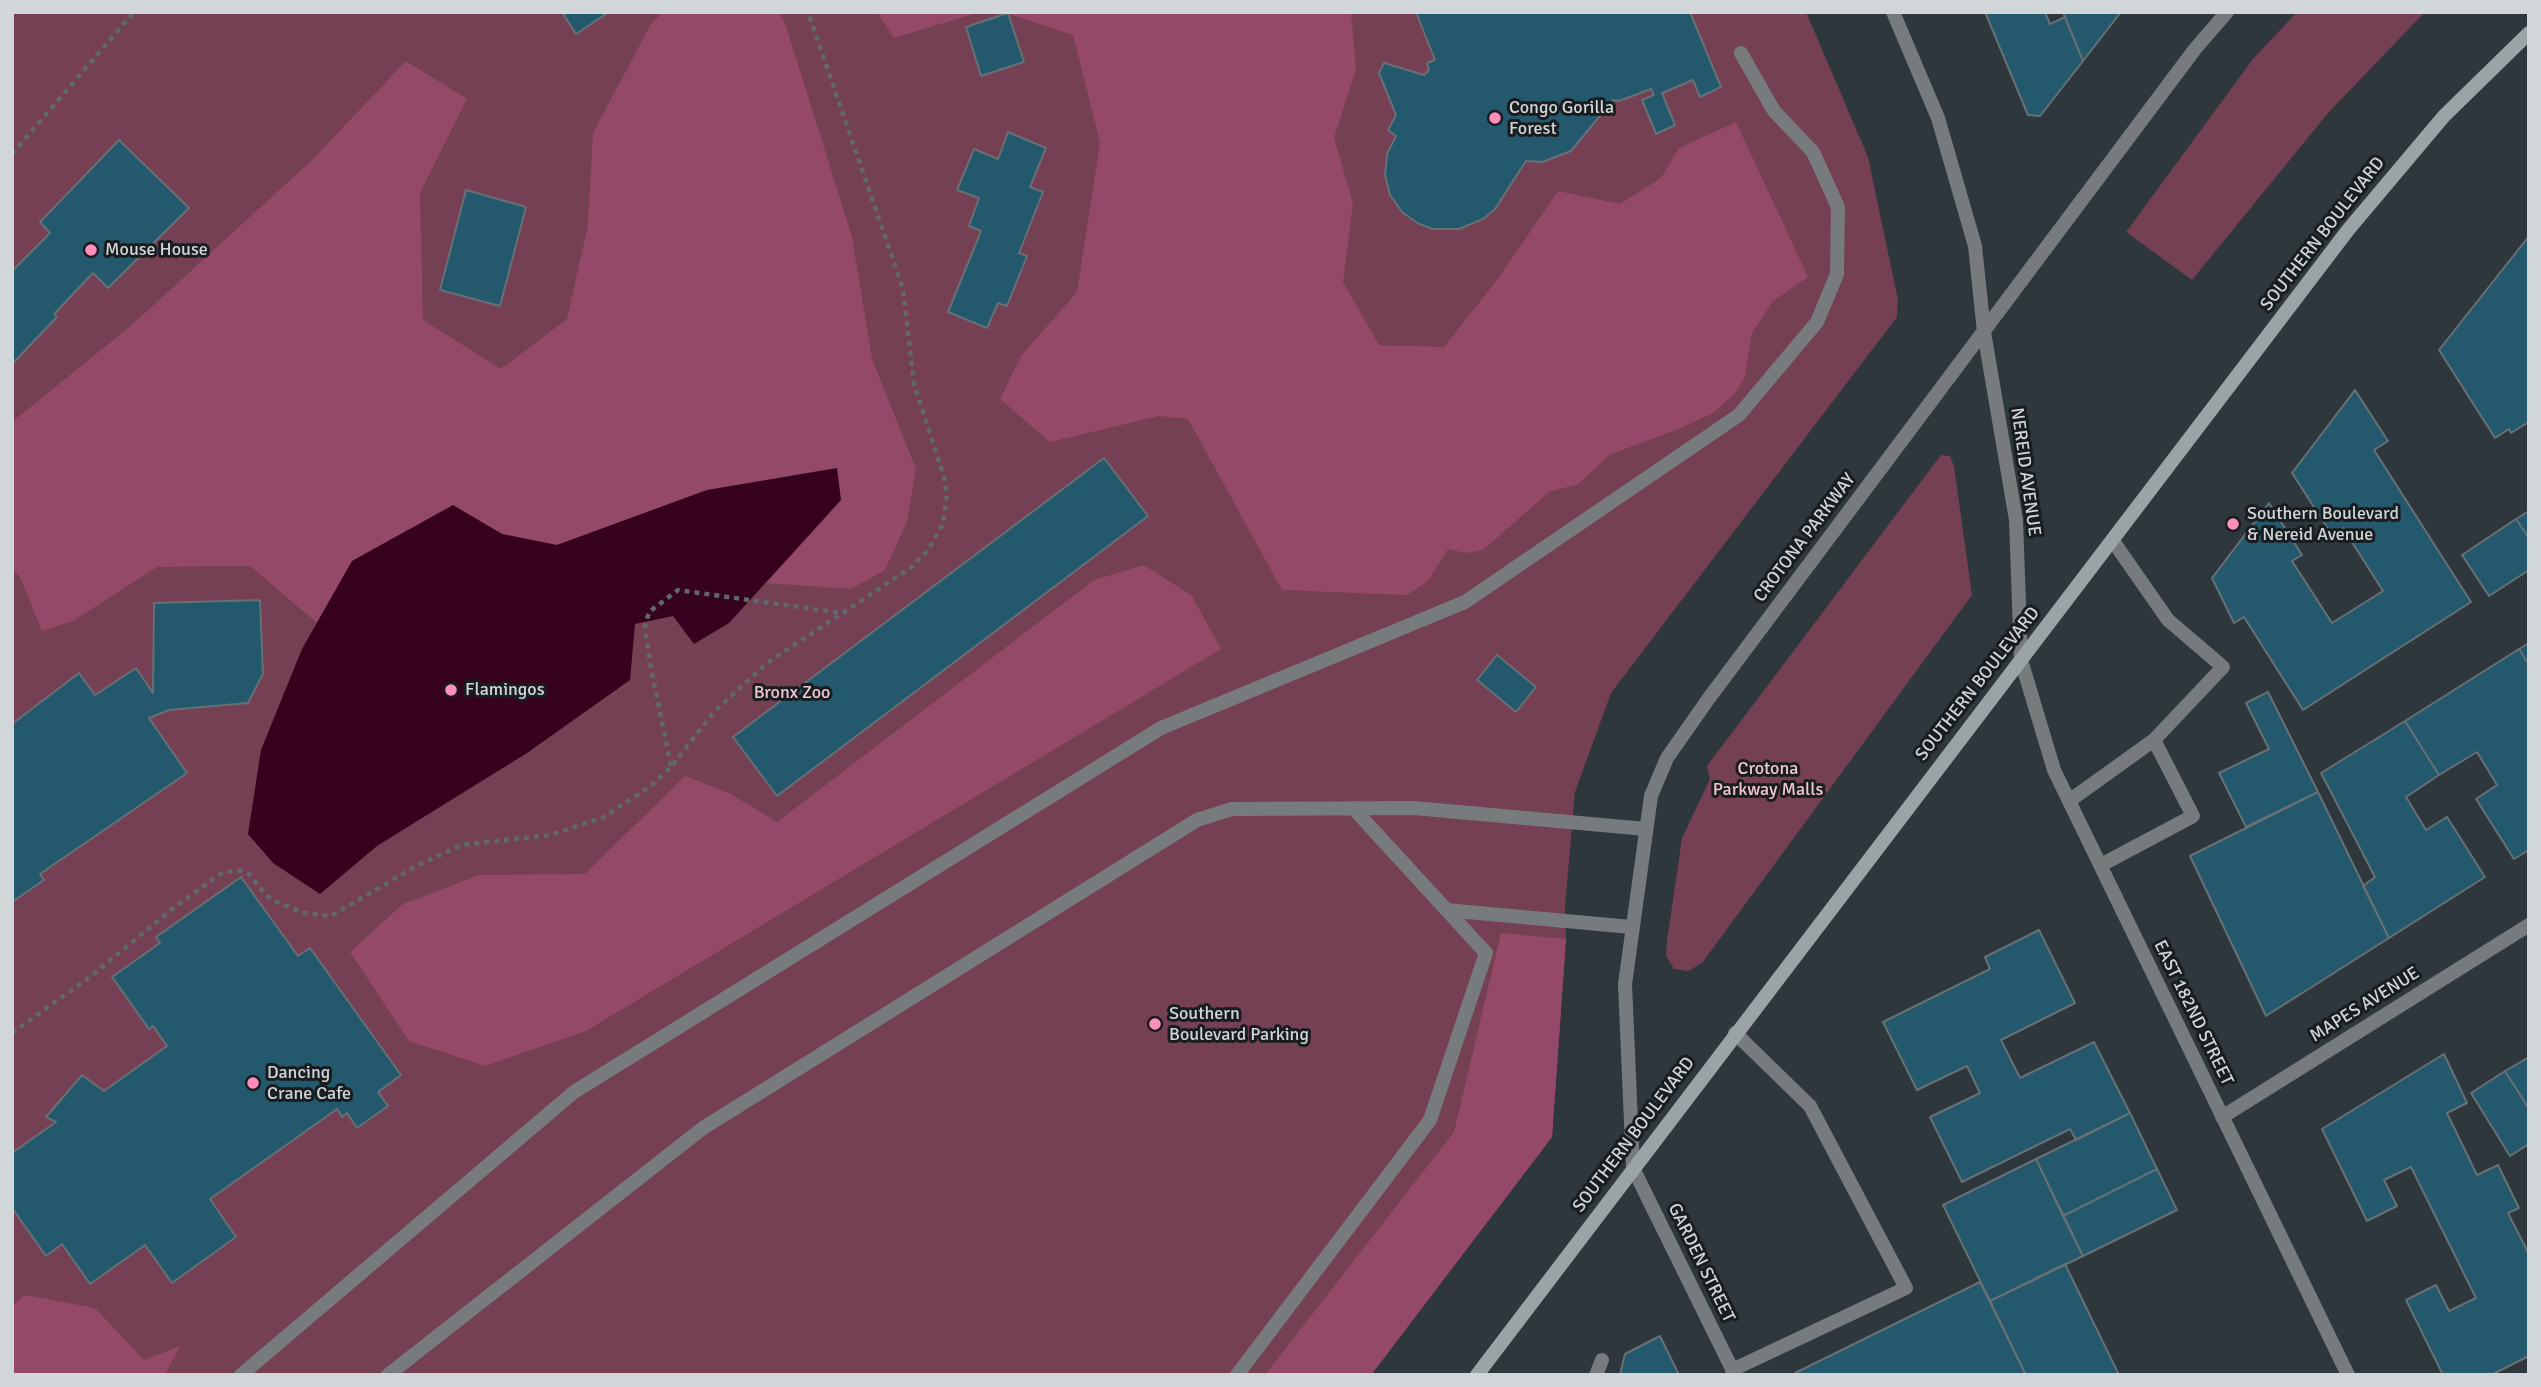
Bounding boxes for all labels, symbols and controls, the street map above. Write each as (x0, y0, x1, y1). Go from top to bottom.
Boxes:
place label: Congo Gorilla Forest (1509, 97, 1614, 140)
marker: Congo Gorilla Forest (1487, 110, 1503, 126)
street label: SOUTHERN BOULEVARD (2256, 153, 2390, 315)
place label: Mouse House (105, 239, 208, 261)
marker: Mouse House (83, 242, 99, 258)
street label: NEREID AVENUE (2005, 406, 2045, 538)
street label: CROTONA PARKWAY (1750, 469, 1860, 607)
place label: Southern Boulevard & Nereid Avenue (2247, 503, 2399, 546)
marker: Southern Boulevard & Nereid Avenue (2225, 516, 2241, 532)
street label: SOUTHERN BOULEVARD (1911, 603, 2045, 765)
place label: Flamingos (465, 679, 545, 701)
marker: Flamingos (443, 682, 459, 698)
park label: Bronx Zoo (754, 682, 830, 704)
park label: Crotona Parkway Malls (1713, 758, 1823, 800)
street label: EAST 182ND STREET (2148, 937, 2238, 1089)
street label: MAPES AVENUE (2306, 963, 2424, 1047)
place label: Southern Boulevard Parking (1169, 1003, 1309, 1046)
marker: Southern Boulevard Parking (1147, 1016, 1163, 1032)
street label: SOUTHERN BOULEVARD (1569, 1053, 1699, 1217)
place label: Dancing Crane Cafe (267, 1062, 351, 1104)
marker: Dancing Crane Cafe (245, 1075, 261, 1091)
street label: GARDEN STREET (1663, 1200, 1739, 1326)

